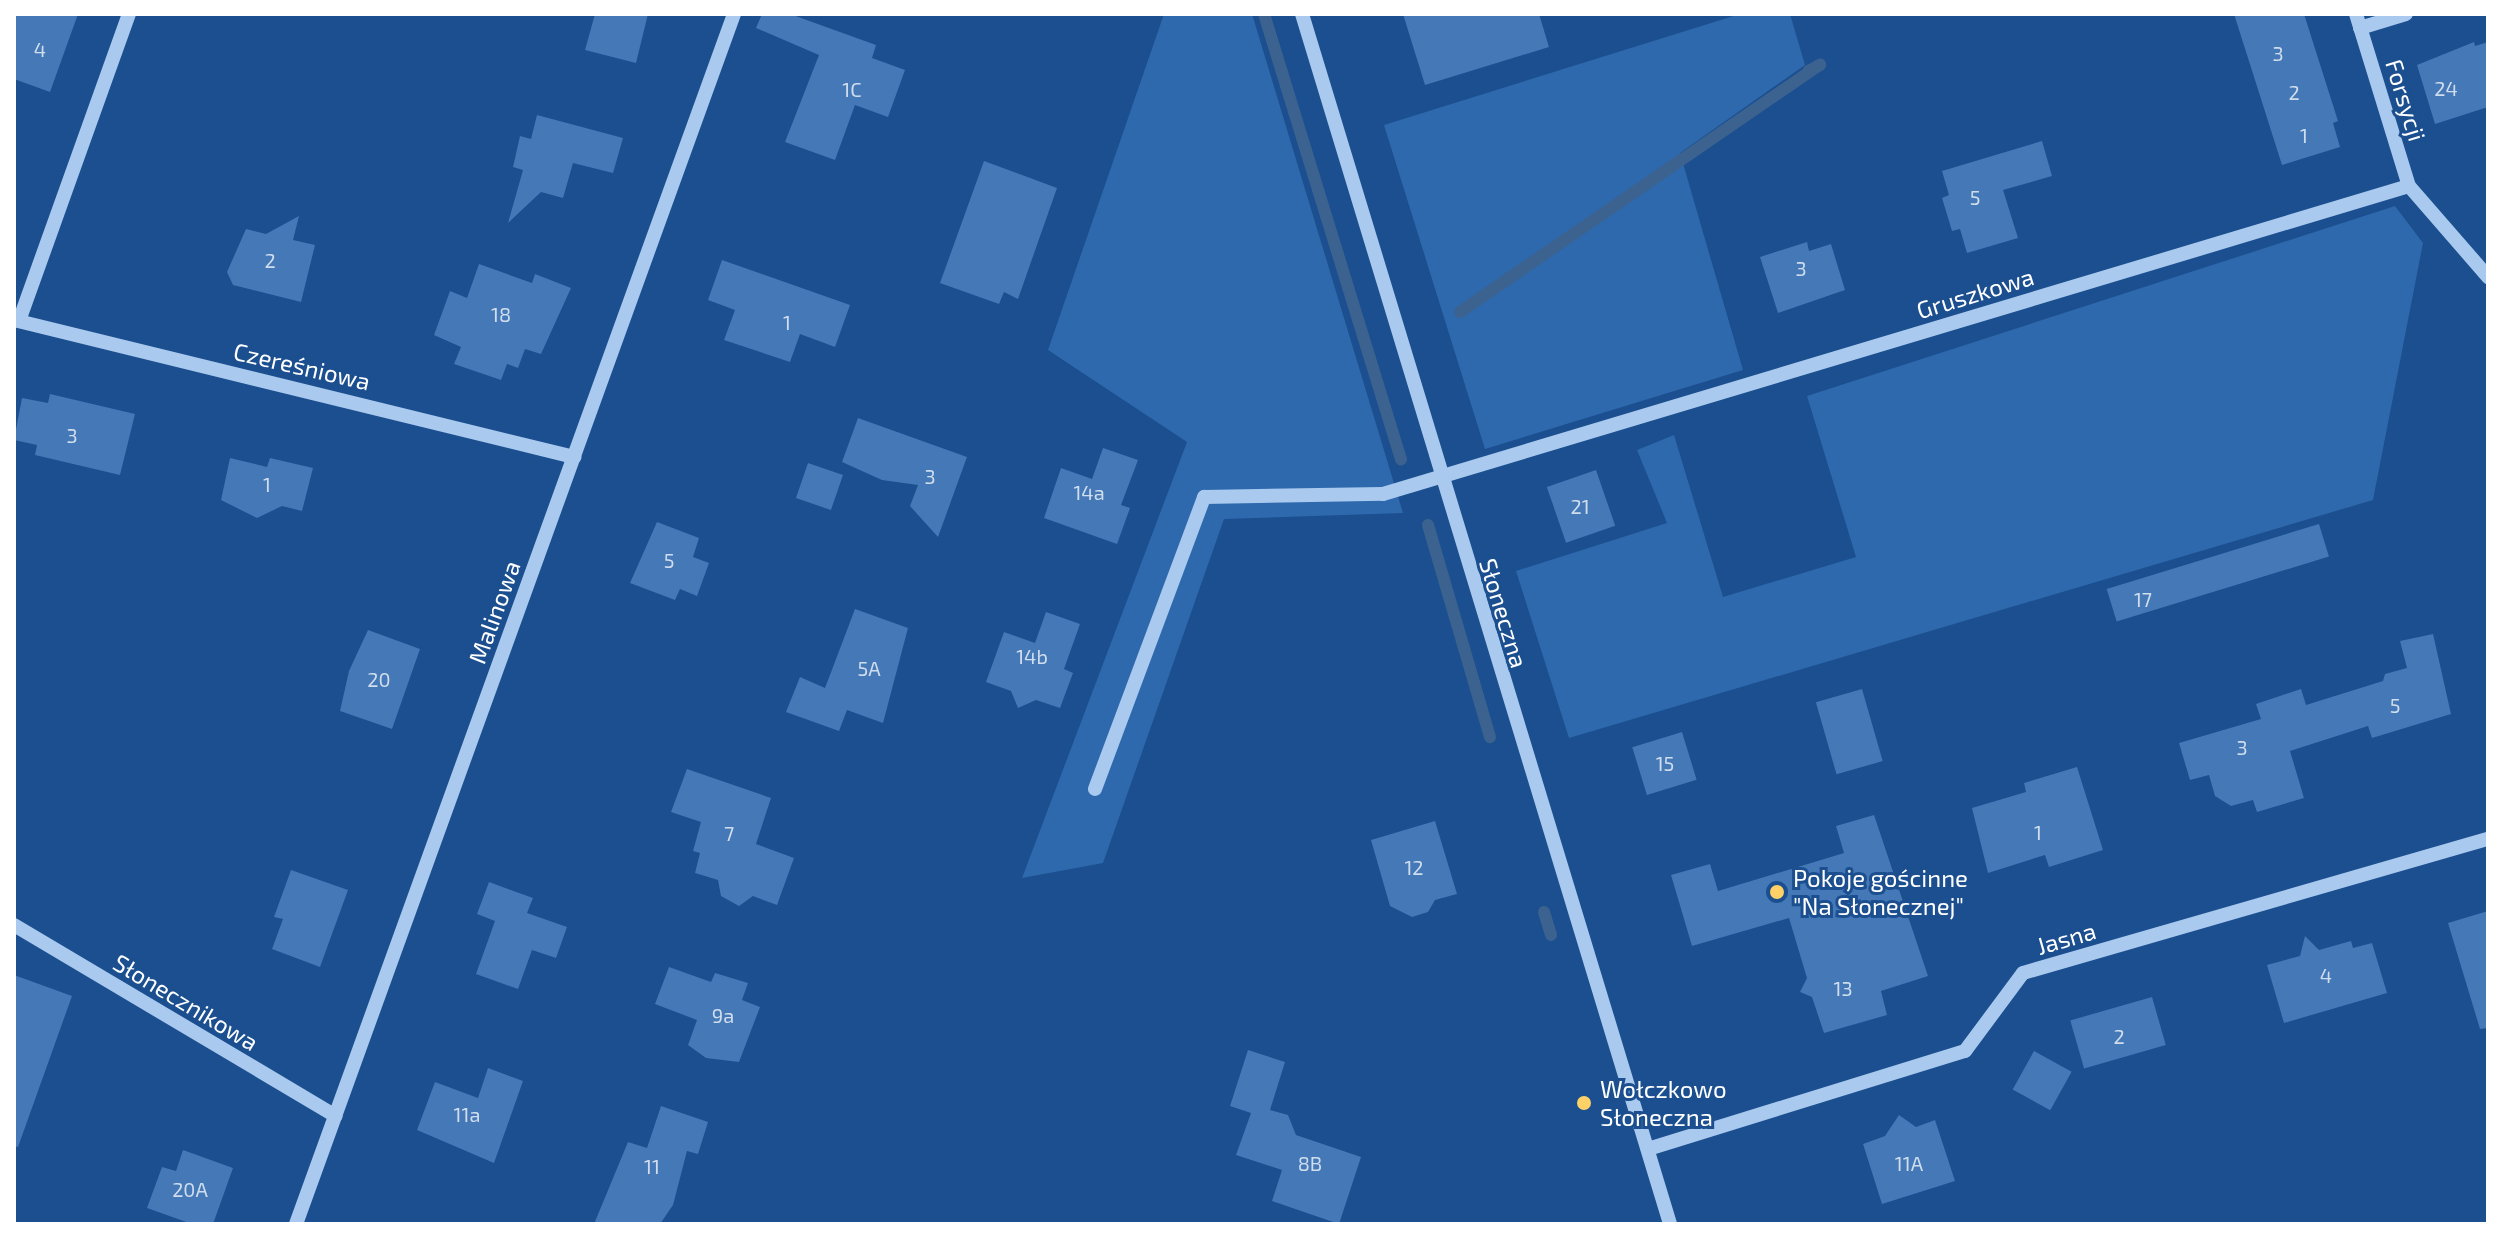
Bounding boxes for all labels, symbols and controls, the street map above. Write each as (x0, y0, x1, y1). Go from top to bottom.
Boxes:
house number: 4 (34, 37, 46, 61)
house number: 3 (2272, 41, 2284, 65)
street label: Forsycji (2380, 56, 2432, 144)
house number: 24 (2434, 76, 2458, 100)
house number: 1C (842, 77, 862, 101)
house number: 2 (2288, 80, 2300, 104)
house number: 1 (2300, 123, 2308, 147)
house number: 5 (1970, 185, 1980, 209)
house number: 2 (264, 248, 276, 272)
house number: 3 (1795, 256, 1807, 280)
street label: Gruszkowa (1913, 262, 2037, 324)
house number: 18 (491, 302, 511, 326)
house number: 1 (783, 310, 791, 334)
street label: Czereśniowa (231, 336, 373, 396)
house number: 3 (66, 423, 78, 447)
house number: 3 (924, 464, 936, 488)
house number: 1 (263, 472, 271, 496)
house number: 14a (1073, 480, 1105, 504)
house number: 21 (1570, 494, 1590, 518)
house number: 5 (664, 548, 674, 572)
street label: Słoneczna (1474, 555, 1534, 671)
street label: Malinowa (462, 556, 526, 668)
house number: 17 (2134, 587, 2152, 611)
house number: 14b (1016, 644, 1048, 668)
house number: 5A (857, 656, 881, 680)
house number: 20 (367, 667, 391, 691)
house number: 5 (2390, 693, 2400, 717)
house number: 3 (2236, 735, 2248, 759)
house number: 15 (1656, 751, 1674, 775)
house number: 1 (2034, 820, 2042, 844)
house number: 7 (724, 821, 734, 845)
house number: 12 (1404, 855, 1424, 879)
place label: Pokoje gościnne "Na Słonecznej" (1793, 864, 1968, 920)
marker: Pokoje gościnne "Na Słonecznej" (1768, 883, 1786, 901)
street label: Jasna (2033, 916, 2099, 960)
street label: Słonecznikowa (108, 947, 264, 1057)
house number: 4 (2320, 963, 2332, 987)
house number: 13 (1833, 976, 1853, 1000)
house number: 9a (712, 1003, 734, 1027)
house number: 2 (2113, 1024, 2125, 1048)
place label: Wołczkowo Słoneczna (1600, 1075, 1727, 1131)
marker: Wołczkowo Słoneczna (1575, 1094, 1593, 1112)
house number: 11a (454, 1102, 480, 1126)
house number: 8B (1298, 1151, 1322, 1175)
house number: 11A (1895, 1151, 1923, 1175)
house number: 11 (644, 1154, 660, 1178)
house number: 20A (172, 1177, 208, 1201)

